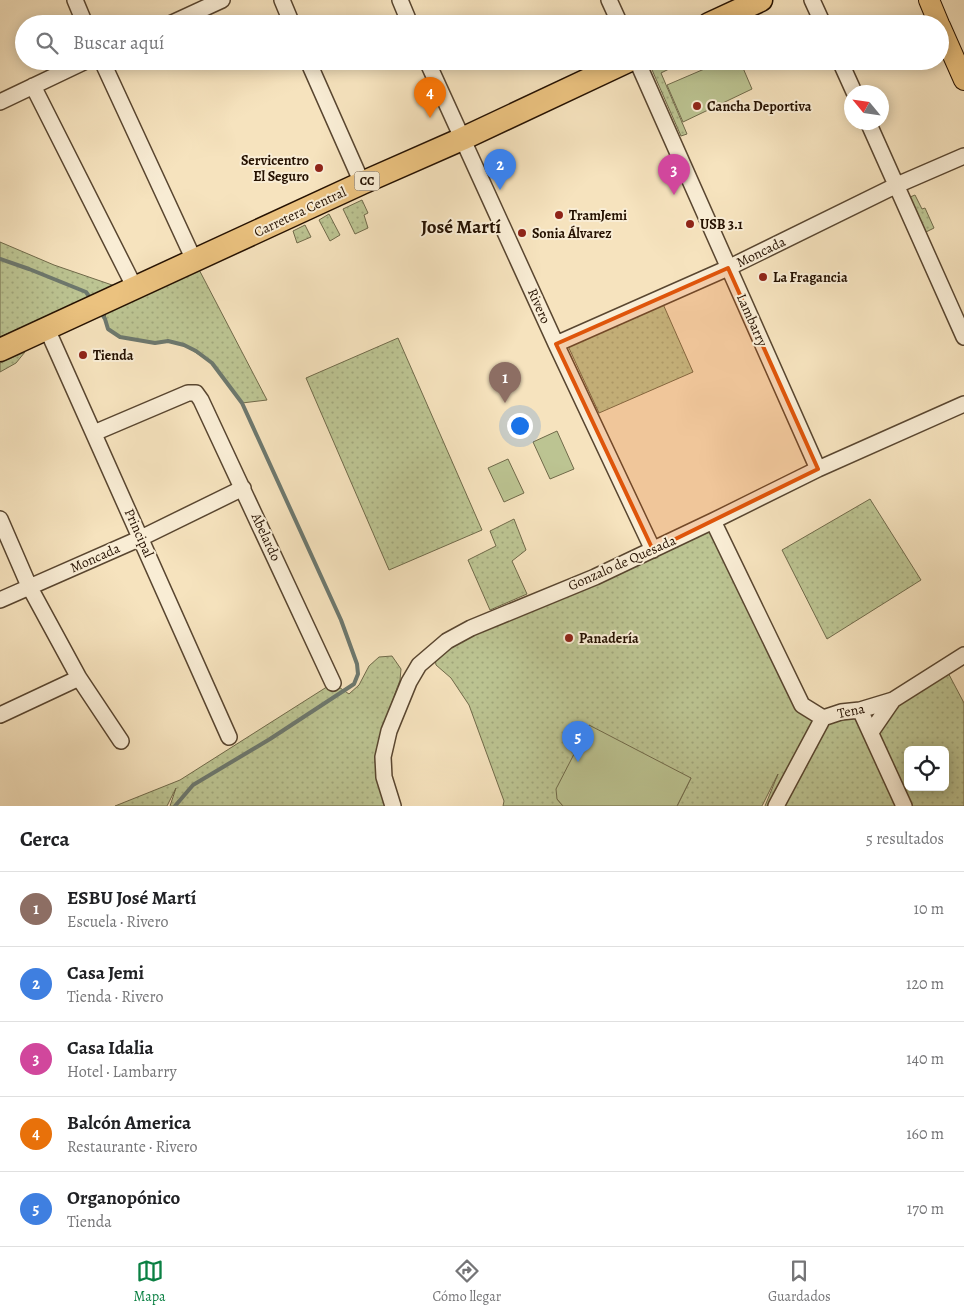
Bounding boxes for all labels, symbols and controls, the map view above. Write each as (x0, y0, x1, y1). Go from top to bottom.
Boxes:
search box (15, 15, 949, 70)
icon: search (33, 29, 61, 57)
text: Buscar aquí (73, 30, 164, 56)
pin: 4 (414, 77, 446, 118)
north arrow (844, 85, 889, 130)
place label: Cancha Deportiva (707, 97, 812, 116)
marker: Cancha Deportiva (691, 100, 703, 112)
pin: 2 (484, 149, 516, 190)
place label: Servicentro El Seguro (241, 151, 309, 186)
pin: 3 (658, 154, 690, 195)
marker: Servicentro El Seguro (313, 162, 325, 174)
road number: CC (354, 172, 380, 190)
street label: Carretera Central (251, 182, 350, 242)
place label: TramJemi (569, 206, 627, 225)
marker: TramJemi (553, 209, 565, 221)
district label: José Martí (421, 214, 501, 240)
place label: USB 3.1 (700, 215, 743, 234)
marker: USB 3.1 (684, 218, 696, 230)
place label: Sonia Álvarez (532, 224, 612, 243)
marker: Sonia Álvarez (516, 227, 528, 239)
street label: Moncada (733, 232, 789, 272)
place label: La Fragancia (773, 268, 848, 287)
marker: La Fragancia (757, 271, 769, 283)
street label: Rivero (523, 285, 555, 327)
street label: Lambarry (732, 291, 772, 350)
place label: Tienda (93, 346, 134, 365)
marker: Tienda (77, 349, 89, 361)
pin: 1 (489, 362, 521, 403)
your location (507, 413, 533, 439)
street label: Principal (120, 505, 158, 561)
street label: Abelardo (246, 509, 285, 564)
street label: Gonzalo de Quesada (565, 530, 679, 595)
street label: Moncada (67, 538, 123, 577)
place label: Panadería (579, 629, 639, 648)
marker: Panadería (563, 632, 575, 644)
street label: Tena (836, 699, 867, 723)
pin: 5 (562, 721, 594, 762)
map controls (904, 746, 949, 791)
button: locate (904, 746, 949, 791)
text: Cerca (20, 825, 70, 853)
text: 5 resultados (866, 828, 944, 850)
text: ESBU José Martí (67, 885, 196, 911)
text: 1 (33, 898, 39, 920)
text: 10 m (914, 898, 944, 920)
text: Escuela · Rivero (67, 911, 168, 933)
text: Casa Jemi (67, 960, 144, 986)
text: 2 (32, 973, 40, 995)
text: 120 m (906, 973, 944, 995)
text: Tienda · Rivero (67, 986, 163, 1008)
text: Casa Idalia (67, 1035, 154, 1061)
text: 3 (33, 1048, 39, 1070)
text: 140 m (906, 1048, 944, 1070)
text: Hotel · Lambarry (67, 1061, 177, 1083)
text: Balcón America (67, 1110, 191, 1136)
text: 4 (32, 1123, 40, 1145)
text: 160 m (906, 1123, 944, 1145)
text: Restaurante · Rivero (67, 1136, 198, 1158)
text: Organopónico (67, 1185, 180, 1211)
text: 5 (33, 1198, 39, 1220)
text: 170 m (907, 1198, 944, 1220)
text: Tienda (67, 1211, 112, 1233)
tab: Mapa (133, 1257, 166, 1306)
tab: Cómo llegar (433, 1257, 501, 1306)
tab: Guardados (768, 1257, 831, 1306)

